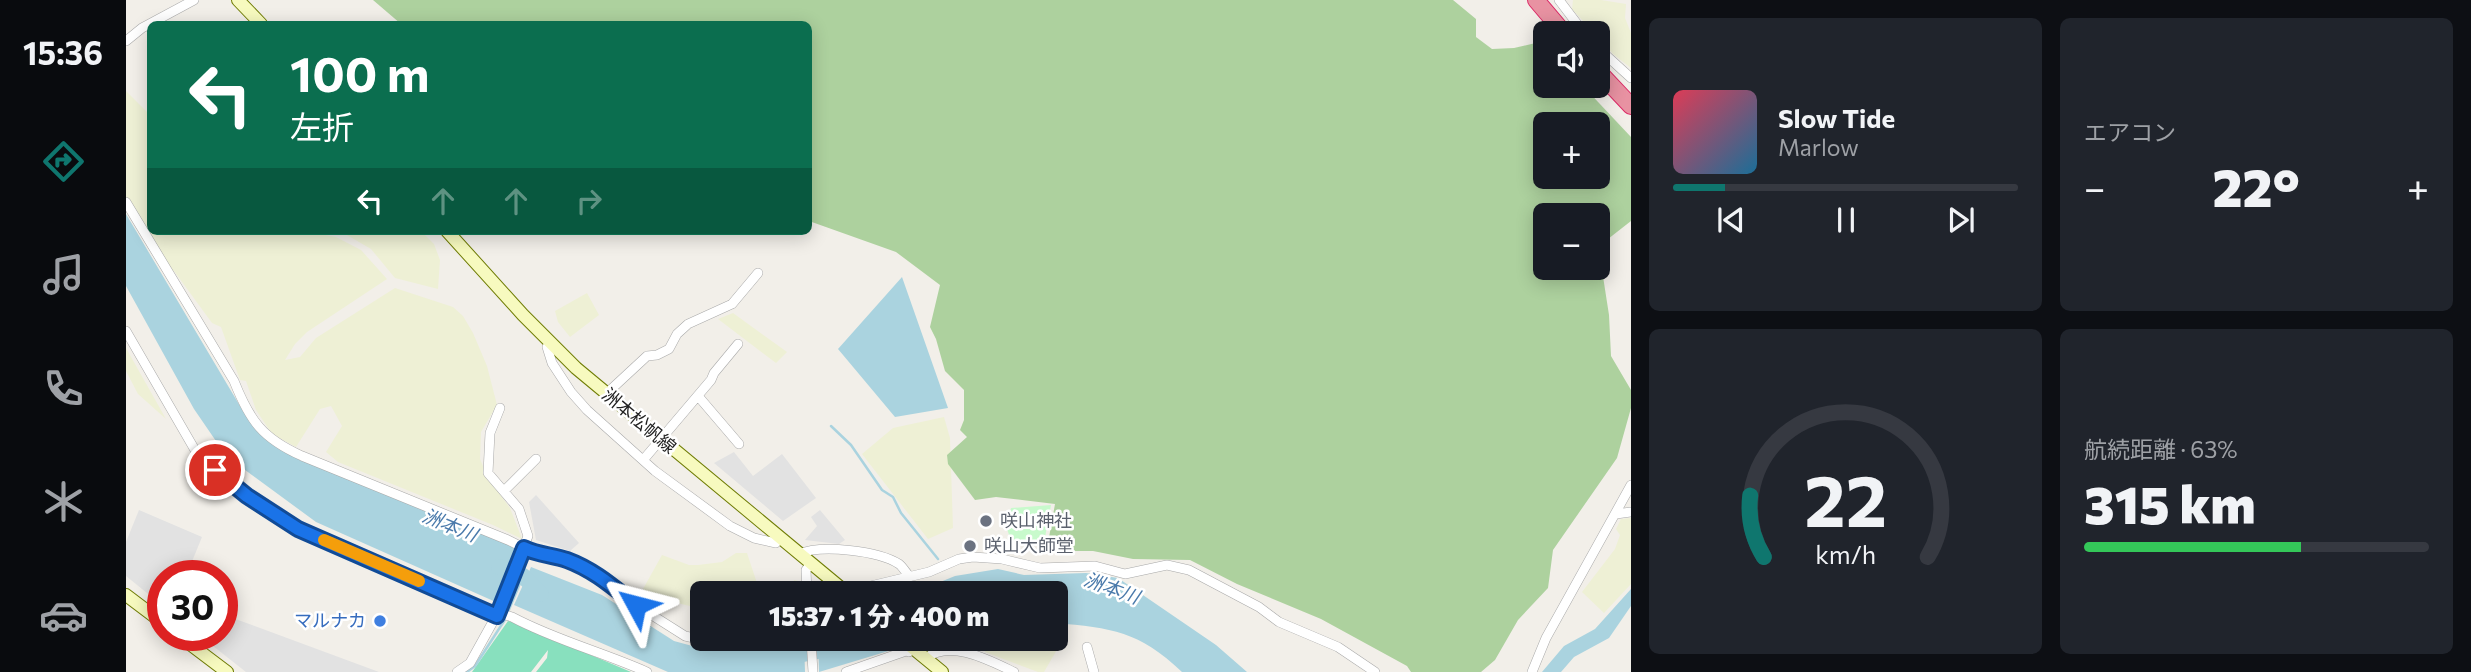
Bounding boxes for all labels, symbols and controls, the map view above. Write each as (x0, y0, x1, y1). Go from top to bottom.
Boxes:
map controls (1533, 21, 1610, 280)
button: sound (1533, 21, 1610, 98)
text: 15:36 (23, 32, 103, 72)
text: 100 m (290, 42, 429, 102)
icon: left (175, 49, 266, 140)
text: Slow Tide (1778, 102, 1895, 133)
text: 左折 (290, 106, 354, 146)
button: + (1533, 112, 1610, 189)
text: エアコン (2084, 118, 2176, 146)
text: Marlow (1778, 133, 1859, 161)
icon: directions (39, 137, 88, 186)
text: 22° (2212, 154, 2300, 218)
text: − (2084, 163, 2106, 210)
text: + (2407, 163, 2429, 210)
icon: left (351, 182, 389, 220)
icon: ahead (424, 182, 462, 220)
icon: ahead (497, 182, 535, 220)
icon: right (570, 182, 608, 220)
icon: previous (1712, 201, 1750, 239)
icon: pause (1827, 201, 1865, 239)
icon: next (1942, 201, 1980, 239)
button: − (1533, 203, 1610, 280)
icon: music (39, 250, 88, 299)
icon: phone (39, 364, 88, 413)
street label: 洲本松帆線 (598, 383, 681, 458)
text: 航続距離 · 63% (2084, 435, 2238, 463)
pin (185, 440, 245, 500)
icon: arrive (196, 451, 234, 489)
text: 22 (1804, 454, 1887, 543)
text: 315 km (2084, 471, 2256, 535)
icon: climate (39, 477, 88, 526)
water label: 洲本川 (419, 503, 483, 547)
place label: 咲山神社 (1000, 509, 1072, 531)
marker: 咲山神社 (978, 513, 994, 529)
place label: 咲山大師堂 (984, 534, 1074, 556)
marker: 咲山大師堂 (962, 538, 978, 554)
text: km/h (1815, 539, 1876, 569)
speed limit sign: 30 (147, 560, 238, 651)
water label: 洲本川 (1081, 567, 1145, 609)
position arrow (599, 568, 673, 642)
icon: car (39, 591, 88, 640)
text: 15:37 · 1 分 · 400 m (769, 600, 989, 631)
place label: マルナカ (294, 609, 366, 631)
marker: マルナカ (372, 613, 388, 629)

